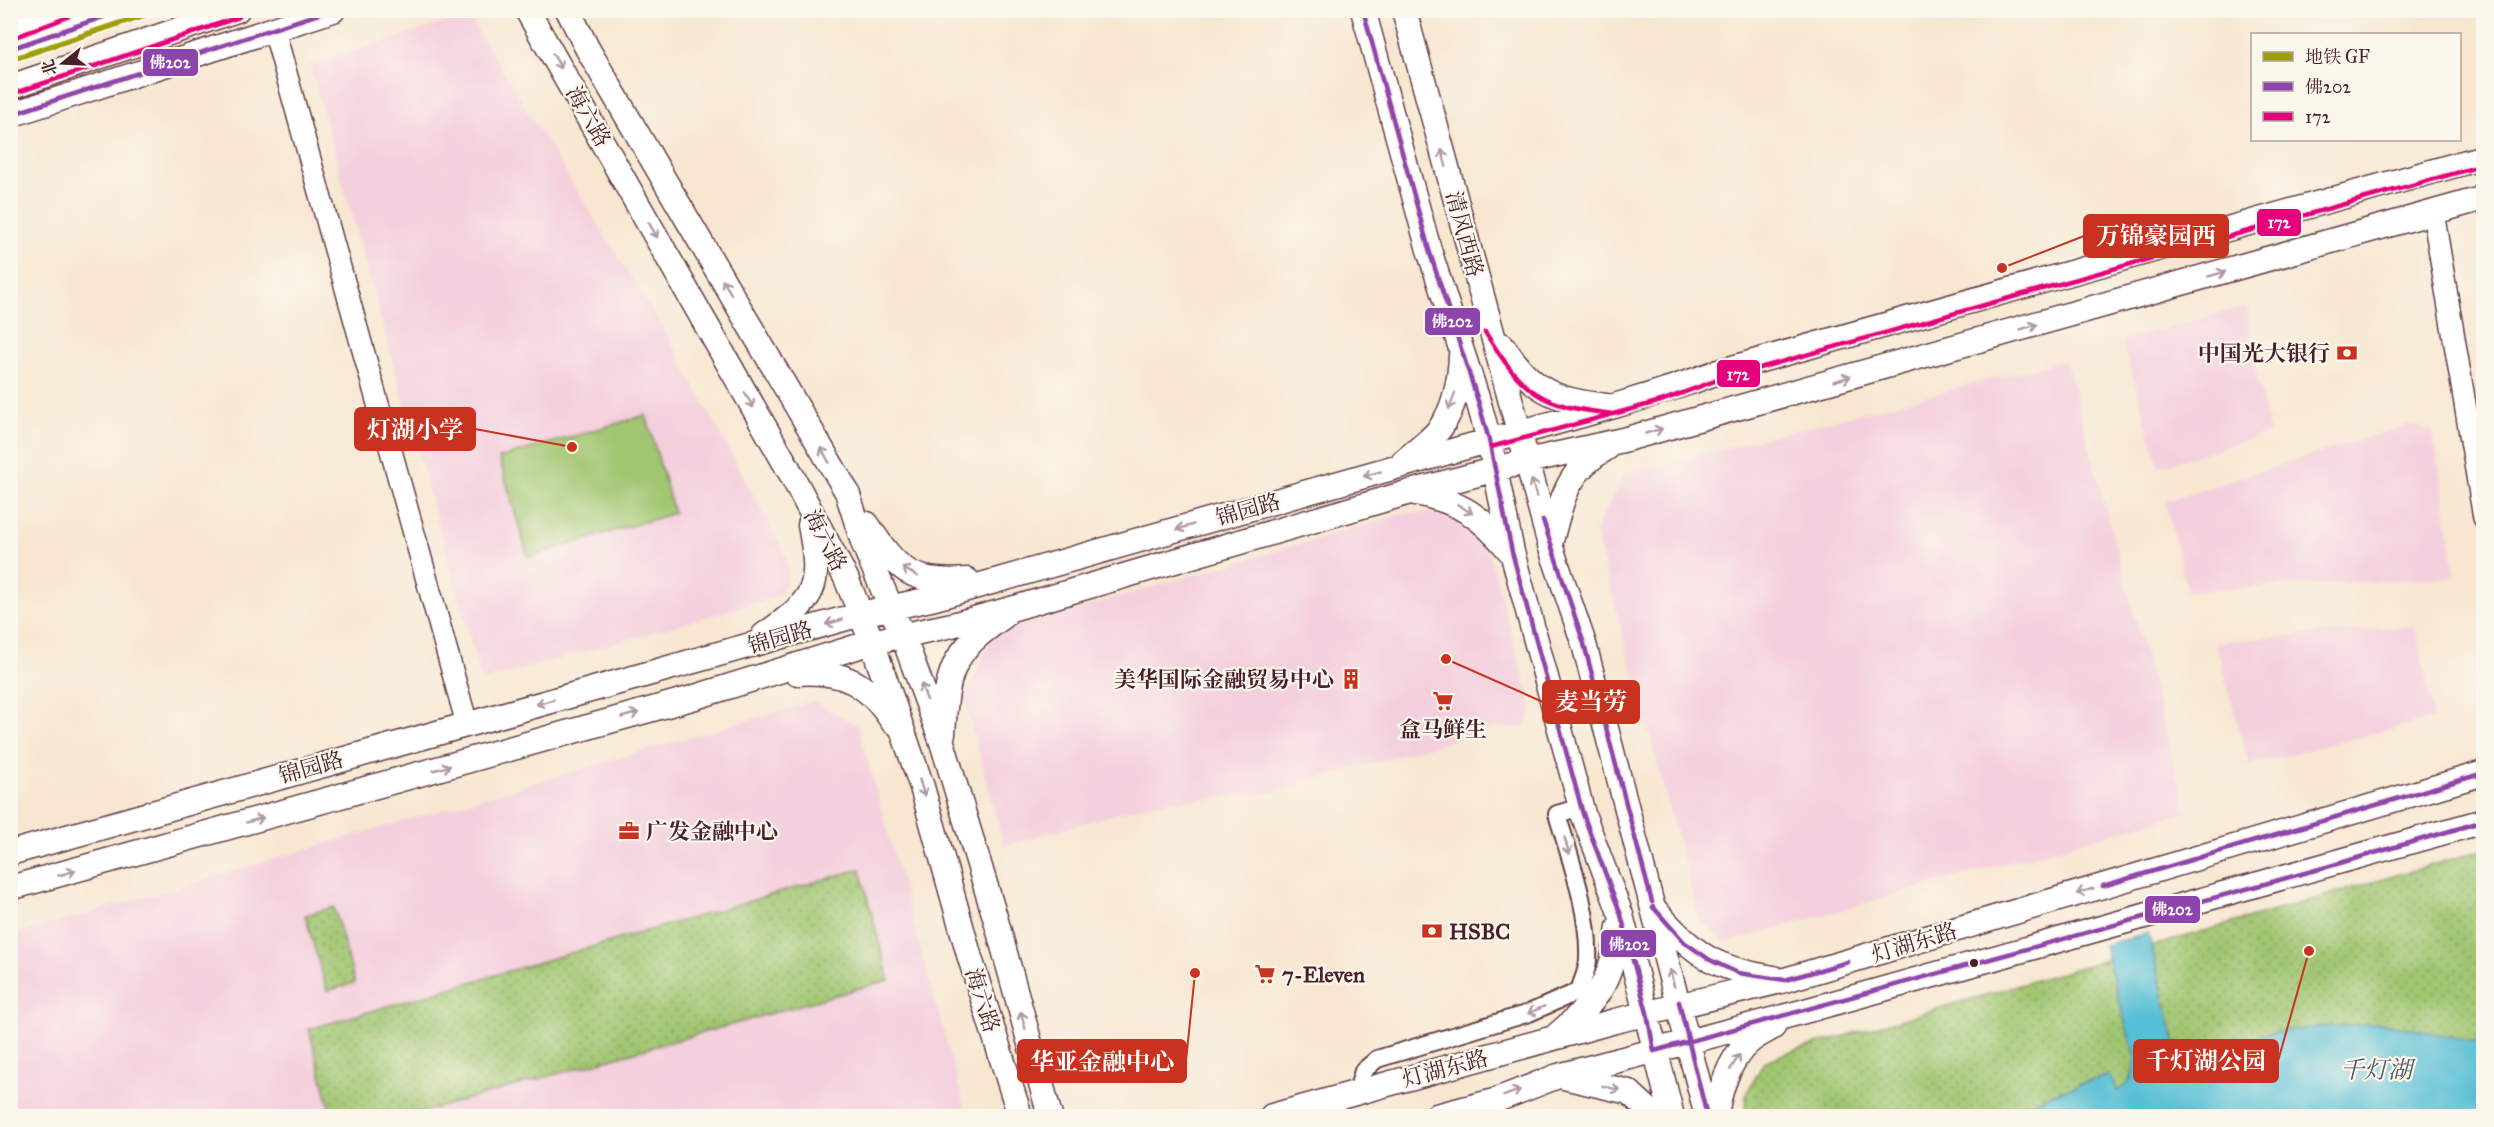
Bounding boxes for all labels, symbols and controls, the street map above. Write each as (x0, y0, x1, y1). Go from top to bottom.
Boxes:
north arrow (33, 33, 93, 93)
legend (2251, 33, 2461, 141)
text: 地铁 GF (2305, 46, 2370, 68)
line badge: 佛202 (142, 48, 199, 77)
one-way arrow (551, 52, 563, 69)
text: 佛202 (149, 53, 192, 72)
text: 北 (38, 57, 61, 78)
text: 佛202 (2305, 76, 2351, 98)
street label: 海六路 (560, 81, 617, 152)
text: 172 (2305, 106, 2331, 128)
one-way arrow (1438, 148, 1449, 167)
street label: 清风西路 (1440, 188, 1489, 280)
line badge: 172 (2256, 208, 2302, 237)
text: 172 (2268, 213, 2291, 232)
callout: 万锦豪园西 (2084, 215, 2228, 257)
one-way arrow (647, 221, 659, 238)
text: 万锦豪园西 (2096, 221, 2216, 251)
one-way arrow (2207, 268, 2226, 279)
one-way arrow (720, 279, 732, 296)
line badge: 佛202 (1424, 307, 1481, 336)
text: 佛202 (1431, 312, 1474, 331)
one-way arrow (2020, 321, 2039, 332)
place label: 中国光大银行 (2198, 340, 2330, 367)
bank icon: 中国光大银行 (2335, 341, 2359, 365)
line badge: 172 (1716, 359, 1761, 388)
text: 172 (1727, 365, 1750, 384)
one-way arrow (1832, 373, 1851, 384)
one-way arrow (744, 391, 756, 408)
one-way arrow (1446, 391, 1457, 410)
callout: 灯湖小学 (355, 408, 475, 450)
text: 灯湖小学 (367, 415, 463, 445)
one-way arrow (1644, 425, 1663, 436)
one-way arrow (819, 447, 831, 464)
one-way arrow (1363, 469, 1382, 480)
one-way arrow (1528, 478, 1539, 497)
street label: 锦园路 (1213, 487, 1284, 532)
one-way arrow (1456, 504, 1473, 516)
street label: 海六路 (798, 505, 853, 576)
one-way arrow (1175, 522, 1194, 533)
one-way arrow (902, 566, 919, 578)
street label: 锦园路 (745, 615, 816, 660)
one-way arrow (825, 617, 844, 628)
place label: 美华国际金融贸易中心 (1114, 666, 1334, 693)
building icon: 美华国际金融贸易中心 (1339, 667, 1363, 691)
callout: 麦当劳 (1543, 681, 1639, 723)
one-way arrow (918, 684, 929, 702)
text: 麦当劳 (1555, 687, 1627, 717)
supermarket icon: 盒马鲜生 (1431, 689, 1455, 713)
one-way arrow (536, 697, 555, 708)
one-way arrow (620, 709, 639, 720)
place label: 盒马鲜生 (1399, 716, 1487, 743)
street label: 锦园路 (276, 745, 347, 790)
one-way arrow (433, 761, 452, 773)
one-way arrow (917, 778, 928, 797)
one-way arrow (245, 814, 264, 825)
place label: 广发金融中心 (646, 818, 778, 845)
office icon: 广发金融中心 (617, 819, 641, 843)
one-way arrow (1562, 836, 1573, 855)
one-way arrow (57, 867, 76, 878)
one-way arrow (2076, 886, 2095, 897)
line badge: 佛202 (2144, 895, 2201, 924)
text: 佛202 (2151, 900, 2194, 919)
street label: 灯湖东路 (1868, 917, 1960, 968)
place label: HSBC (1449, 918, 1510, 945)
bank icon: HSBC (1420, 919, 1444, 943)
line badge: 佛202 (1600, 929, 1657, 958)
text: 佛202 (1608, 935, 1651, 954)
unlabelled marker (1968, 957, 1980, 969)
place label: 7-Eleven (1282, 961, 1365, 988)
supermarket icon: 7-Eleven (1253, 962, 1277, 986)
street label: 海六路 (959, 965, 1006, 1036)
one-way arrow (1666, 969, 1677, 988)
one-way arrow (1528, 1005, 1546, 1016)
one-way arrow (1017, 1011, 1028, 1030)
callout: 华亚金融中心 (1018, 1040, 1186, 1082)
callout: 千灯湖公园 (2134, 1040, 2278, 1082)
street label: 灯湖东路 (1399, 1044, 1491, 1093)
text: 千灯湖公园 (2146, 1046, 2266, 1076)
text: 华亚金融中心 (1030, 1047, 1174, 1077)
one-way arrow (1729, 1054, 1741, 1071)
water label: 千灯湖 (2340, 1055, 2416, 1085)
one-way arrow (1601, 1082, 1620, 1094)
one-way arrow (1502, 1087, 1521, 1098)

